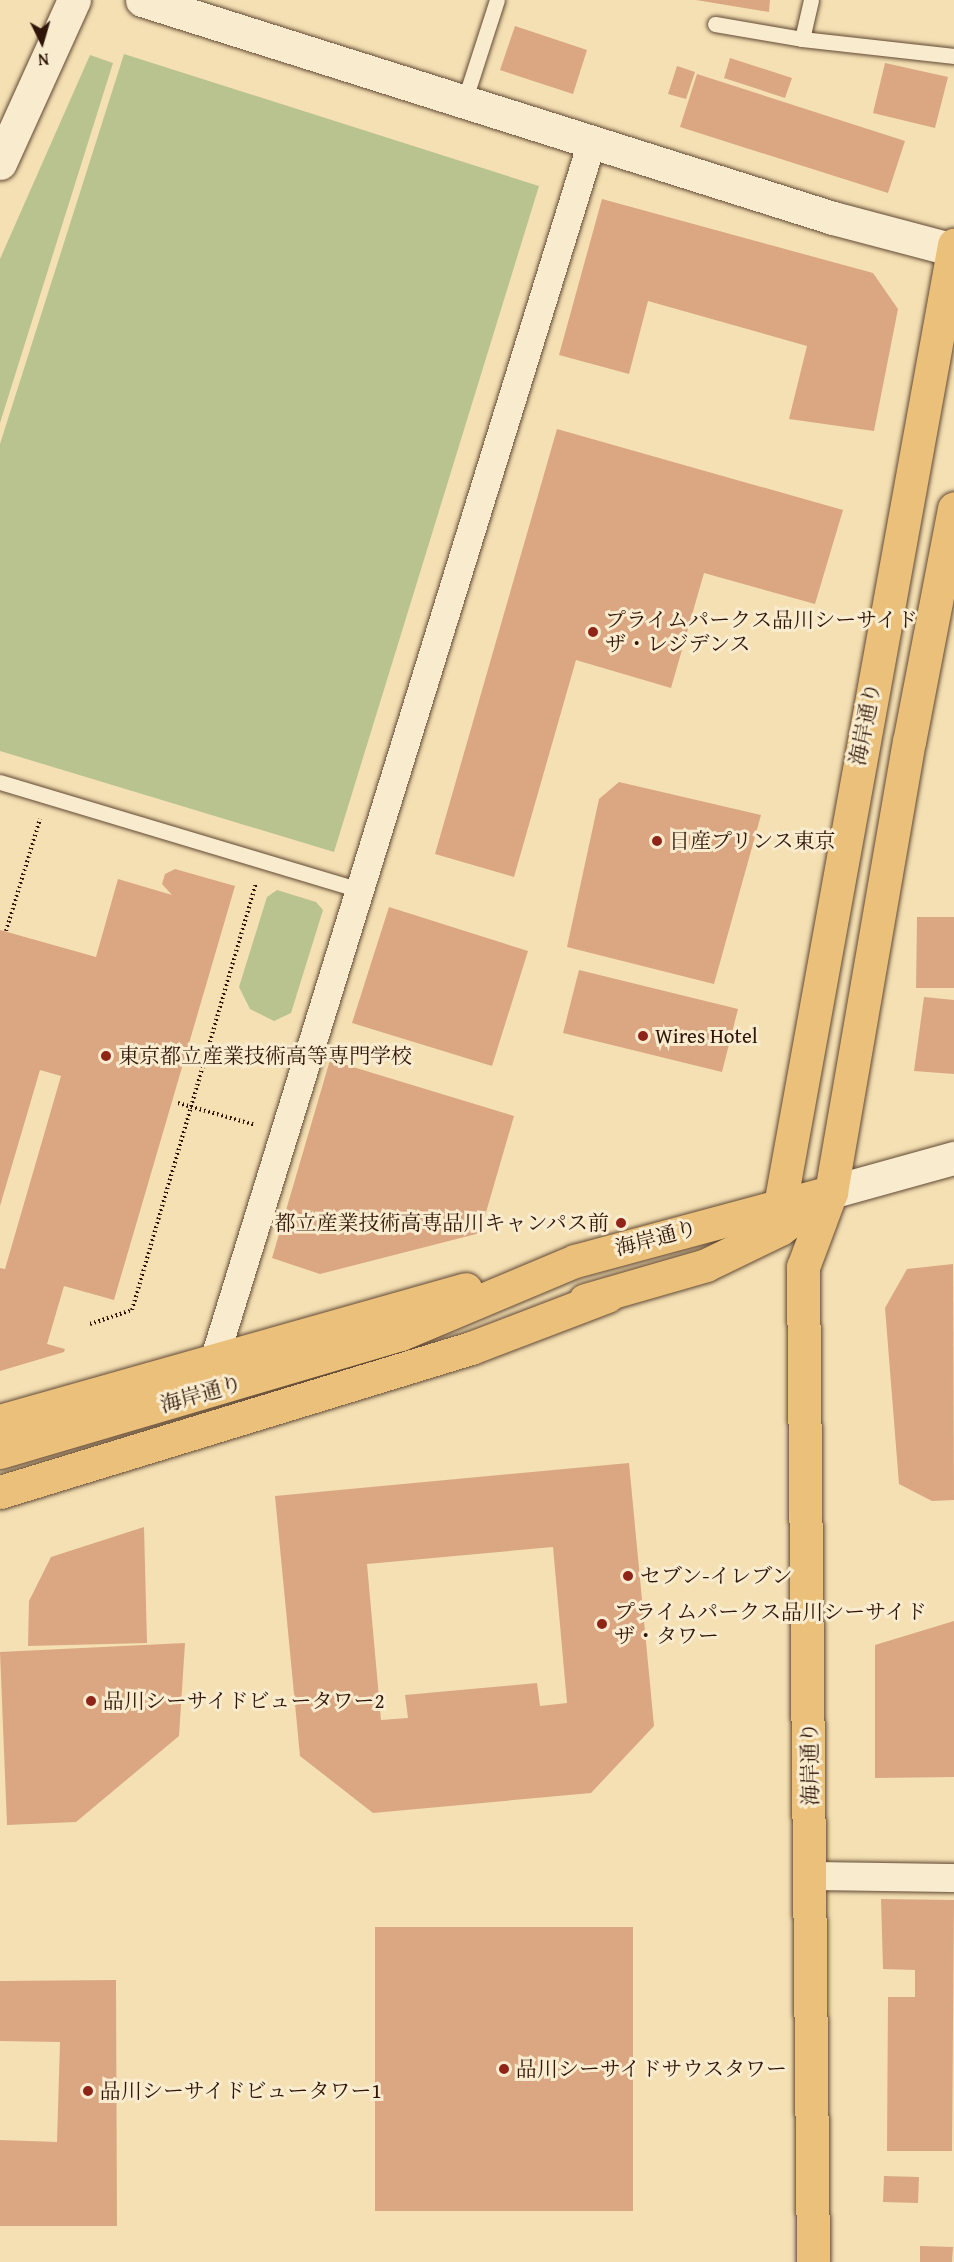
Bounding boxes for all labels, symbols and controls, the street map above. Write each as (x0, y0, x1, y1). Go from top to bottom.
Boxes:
north arrow (12, 12, 72, 72)
text: N (37, 48, 50, 72)
place label: プライムパークス品川シーサイド ザ・レジデンス (605, 607, 920, 657)
marker: プライムパークス品川シーサイド ザ・レジデンス (586, 625, 600, 639)
street label: 海岸通り (845, 680, 885, 768)
place label: 日産プリンス東京 (669, 828, 837, 854)
marker: 日産プリンス東京 (650, 834, 664, 848)
place label: Wires Hotel (655, 1023, 758, 1049)
marker: Wires Hotel (636, 1029, 650, 1043)
place label: 東京都立産業技術高等専門学校 (118, 1043, 412, 1069)
marker: 東京都立産業技術高等専門学校 (99, 1049, 113, 1063)
place label: 都立産業技術高専品川キャンパス前 (273, 1210, 609, 1236)
street label: 海岸通り (612, 1215, 700, 1261)
marker: 都立産業技術高専品川キャンパス前 (614, 1216, 628, 1230)
street label: 海岸通り (157, 1370, 245, 1418)
place label: セブン-イレブン (640, 1563, 794, 1589)
marker: セブン-イレブン (621, 1569, 635, 1583)
place label: プライムパークス品川シーサイド ザ・タワー (614, 1599, 929, 1649)
marker: プライムパークス品川シーサイド ザ・タワー (595, 1617, 609, 1631)
place label: 品川シーサイドビュータワー2 (103, 1688, 386, 1714)
marker: 品川シーサイドビュータワー2 (84, 1694, 98, 1708)
street label: 海岸通り (797, 1722, 823, 1806)
place label: 品川シーサイドサウスタワー (516, 2056, 789, 2082)
marker: 品川シーサイドサウスタワー (497, 2062, 511, 2076)
place label: 品川シーサイドビュータワー1 (100, 2078, 383, 2104)
marker: 品川シーサイドビュータワー1 (81, 2084, 95, 2098)

